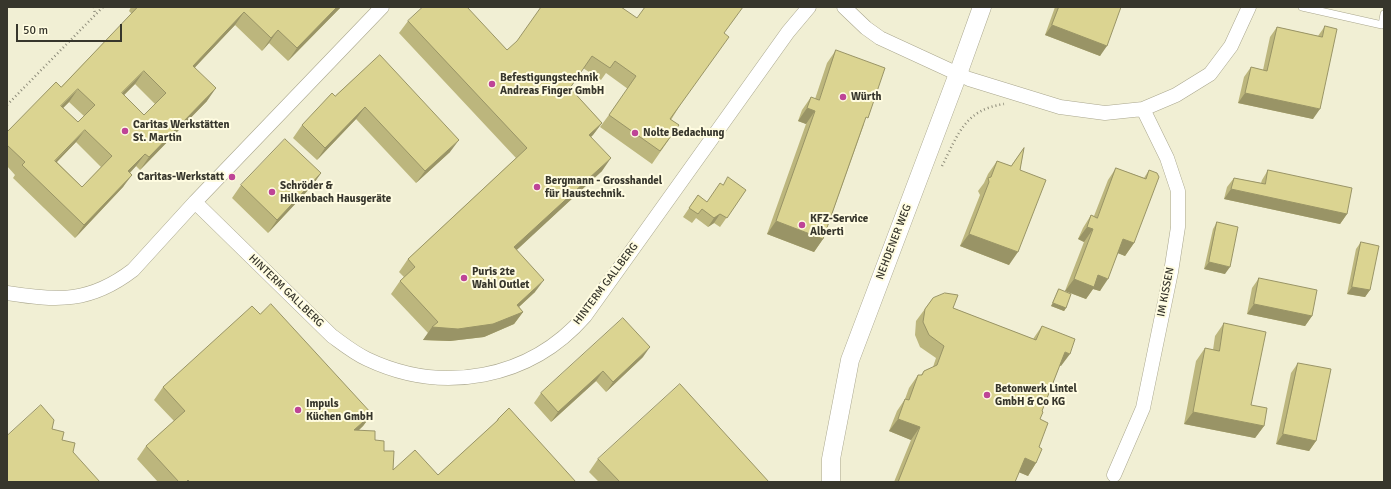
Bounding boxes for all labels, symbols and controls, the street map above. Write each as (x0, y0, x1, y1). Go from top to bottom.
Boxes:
scale bar (18, 16, 124, 42)
text: 50 m (23, 23, 48, 38)
place label: Befestigungstechnik Andreas Finger GmbH (500, 71, 604, 97)
marker: Befestigungstechnik Andreas Finger GmbH (487, 79, 497, 89)
place label: Würth (851, 90, 882, 104)
marker: Würth (838, 92, 848, 102)
place label: Caritas Werkstätten St. Martin (133, 118, 229, 144)
marker: Caritas Werkstätten St. Martin (120, 126, 130, 136)
place label: Nolte Bedachung (643, 126, 724, 140)
marker: Nolte Bedachung (630, 128, 640, 138)
place label: Caritas-Werkstatt (137, 170, 224, 184)
marker: Caritas-Werkstatt (227, 172, 237, 182)
place label: Bergmann - Grosshandel für Haustechnik. (545, 174, 662, 200)
place label: Schröder & Hilkenbach Hausgeräte (280, 179, 391, 205)
marker: Bergmann - Grosshandel für Haustechnik. (532, 182, 542, 192)
marker: Schröder & Hilkenbach Hausgeräte (267, 187, 277, 197)
street label: NEHDENER WEG (874, 202, 914, 282)
place label: KFZ-Service Alberti (810, 212, 868, 238)
marker: KFZ-Service Alberti (797, 220, 807, 230)
street label: HINTERM GALLBERG (571, 240, 641, 328)
street label: HINTERM GALLBERG (246, 252, 326, 330)
place label: Puris 2te Wahl Outlet (472, 265, 529, 291)
street label: IM KISSEN (1155, 266, 1177, 318)
marker: Puris 2te Wahl Outlet (459, 273, 469, 283)
place label: Betonwerk Lintel GmbH & Co KG (995, 382, 1077, 408)
marker: Betonwerk Lintel GmbH & Co KG (982, 390, 992, 400)
place label: Impuls Küchen GmbH (306, 397, 373, 423)
marker: Impuls Küchen GmbH (293, 405, 303, 415)

